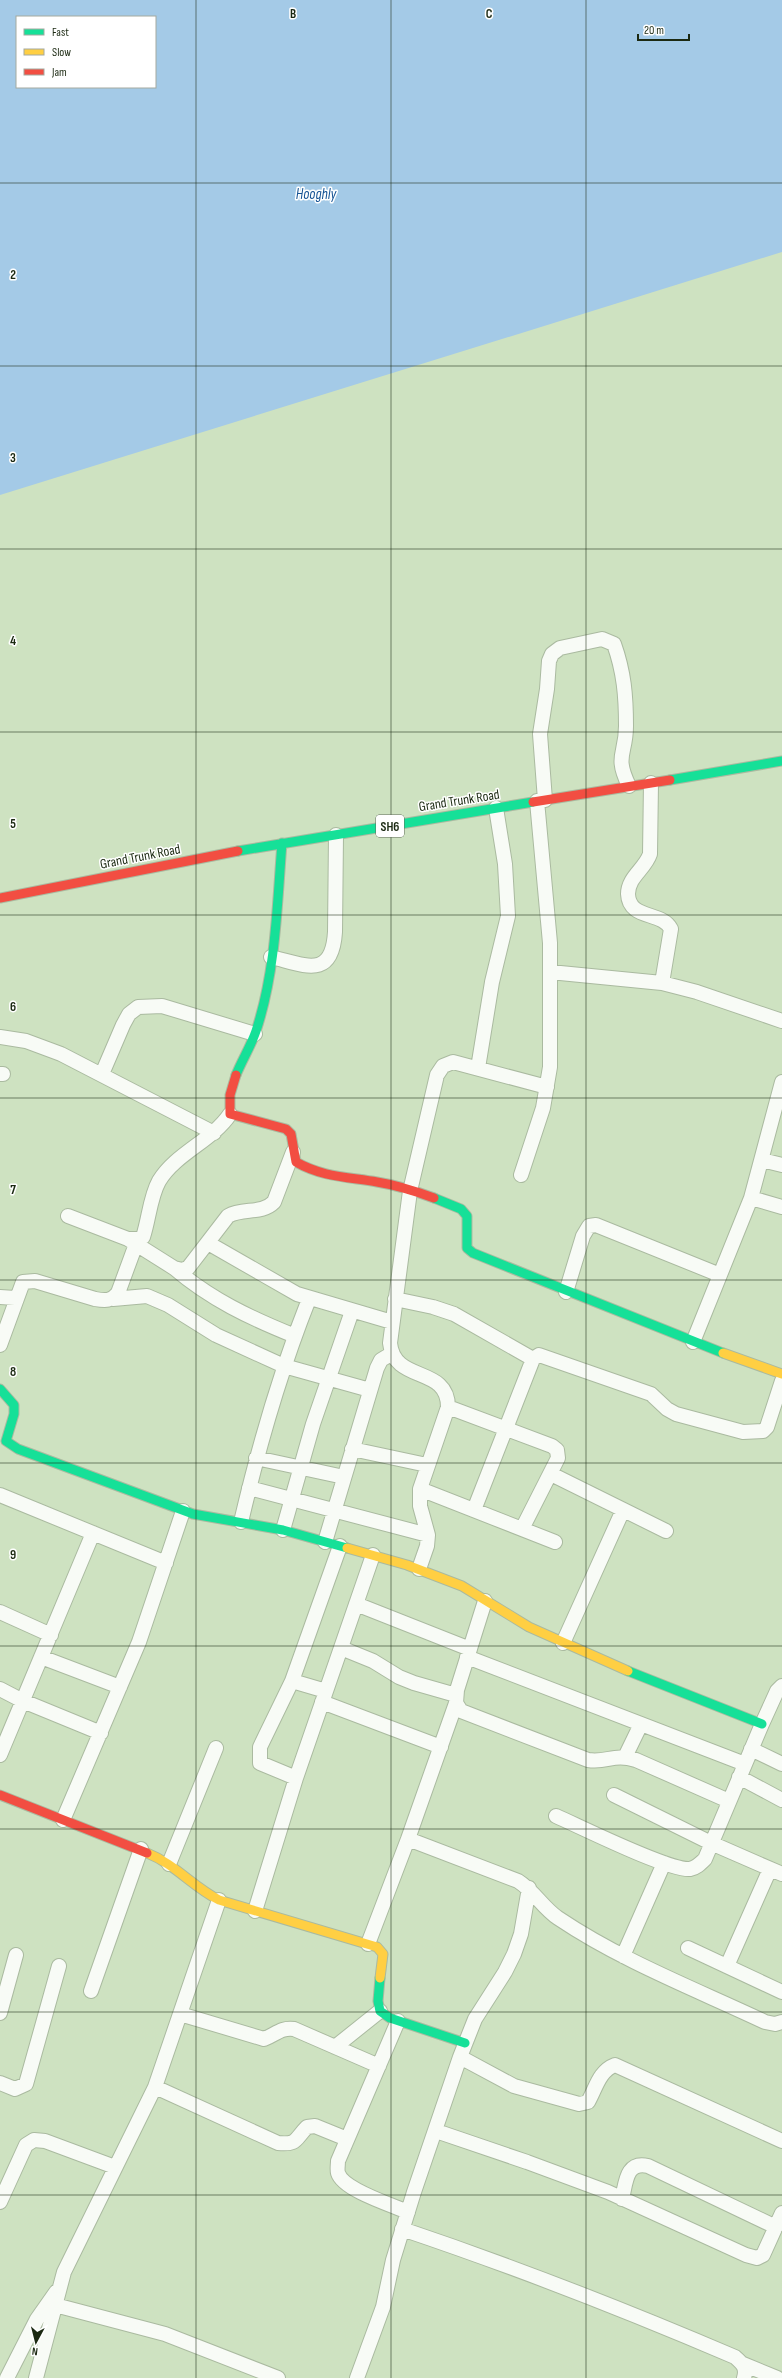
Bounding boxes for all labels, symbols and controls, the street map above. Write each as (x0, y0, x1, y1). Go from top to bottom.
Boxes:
text: B (290, 6, 296, 22)
text: C (486, 6, 493, 22)
legend (16, 16, 156, 88)
scale bar (638, 16, 689, 42)
text: 20 m (644, 23, 664, 38)
text: Fast (52, 25, 69, 40)
text: Slow (52, 45, 71, 60)
text: Jam (51, 65, 67, 80)
water label: Hooghly (296, 185, 338, 204)
text: 2 (10, 267, 16, 283)
text: 3 (10, 450, 16, 466)
text: 4 (10, 633, 16, 649)
street label: Grand Trunk Road (417, 786, 501, 815)
road number: SH6 (376, 815, 404, 837)
text: 5 (10, 816, 16, 832)
street label: Grand Trunk Road (98, 840, 182, 873)
text: 6 (10, 999, 16, 1015)
text: 7 (10, 1182, 16, 1198)
text: 8 (10, 1364, 16, 1380)
text: 9 (10, 1547, 16, 1563)
north arrow (16, 2322, 56, 2362)
text: N (31, 2345, 39, 2358)

